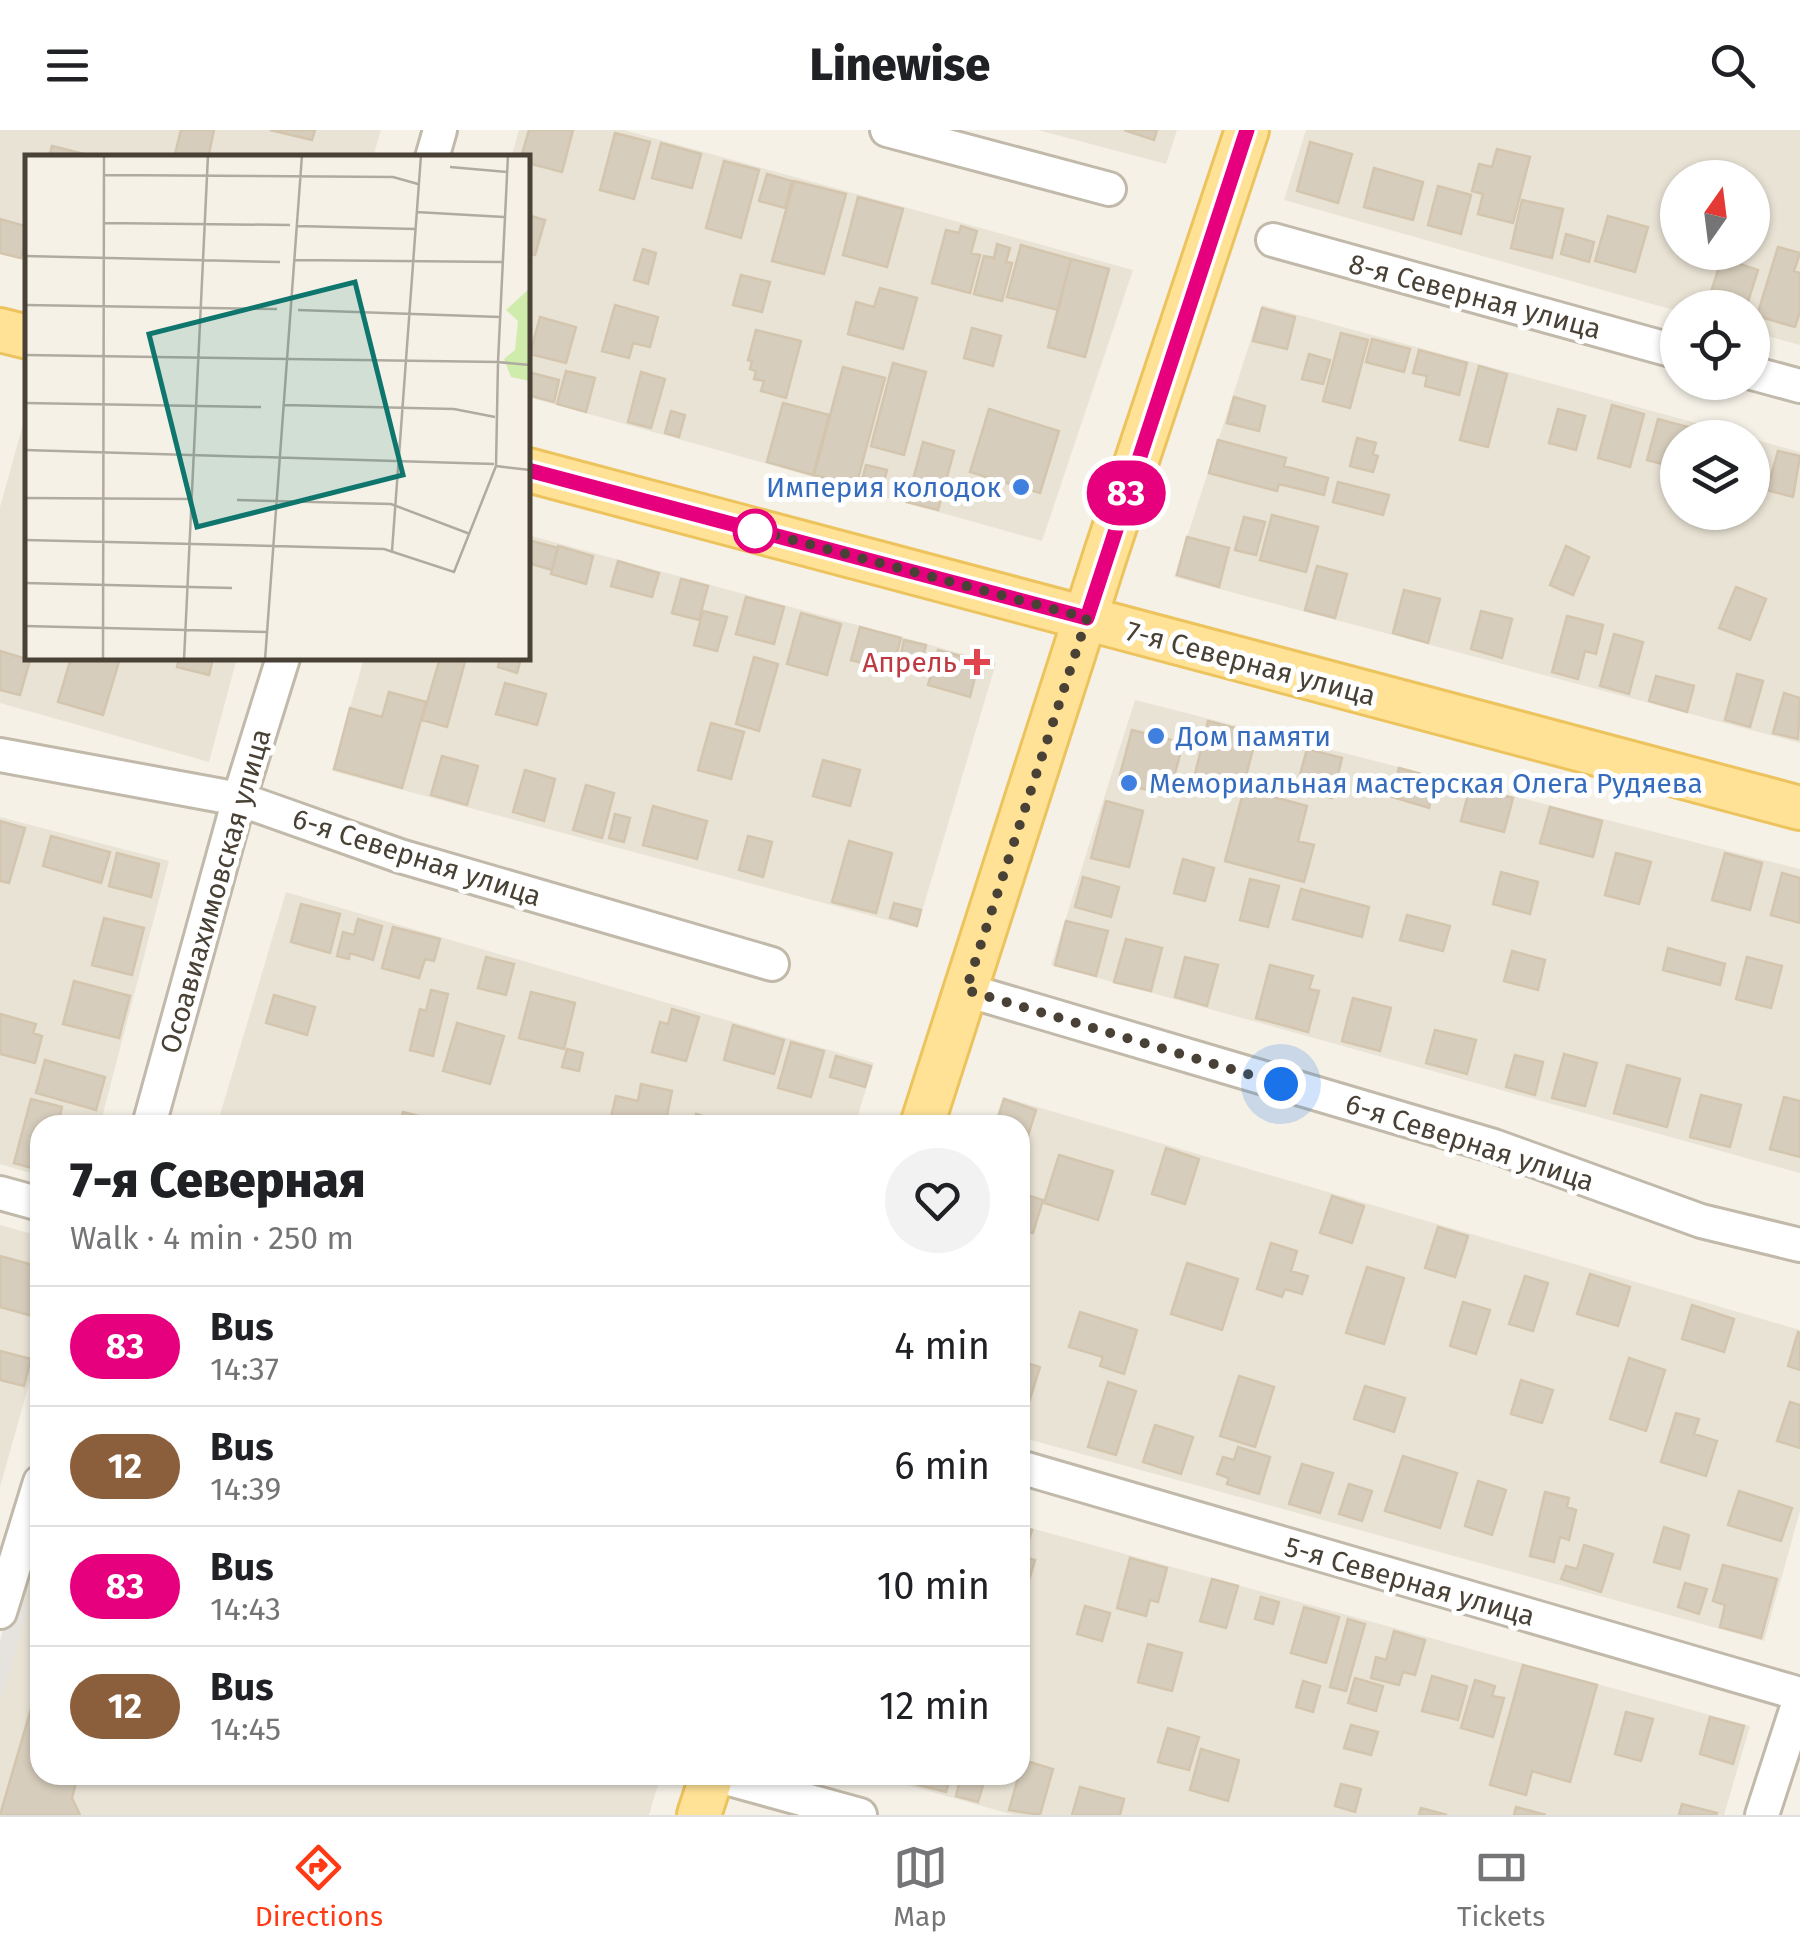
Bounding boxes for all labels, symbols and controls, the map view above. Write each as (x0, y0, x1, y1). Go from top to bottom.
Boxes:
icon: menu (40, 38, 95, 93)
text: Linewise (810, 38, 990, 92)
icon: search (1705, 38, 1760, 93)
inset map (25, 155, 530, 660)
north arrow (1660, 160, 1770, 270)
map controls (1660, 160, 1770, 530)
street label: 8-я Северная улица (1345, 247, 1605, 346)
button: locate (1660, 290, 1770, 400)
button: layers (1660, 420, 1770, 530)
line badge: 83 (1081, 460, 1171, 526)
place label: Империя колодок (766, 471, 1001, 504)
text: 83 (1107, 472, 1145, 514)
marker: Империя колодок (1010, 476, 1032, 498)
unlabelled marker (734, 510, 776, 552)
street label: 7-я Северная улица (1123, 614, 1379, 713)
place label: Апрель (862, 646, 957, 679)
marker: Апрель (966, 651, 988, 673)
place label: Дом памяти (1175, 720, 1331, 753)
street label: Осоавиахимовская улица (153, 725, 278, 1057)
marker: Дом памяти (1145, 725, 1167, 747)
place label: Мемориальная мастерская Олега Рудяева (1149, 767, 1703, 800)
marker: Мемориальная мастерская Олега Рудяева (1118, 772, 1140, 794)
street label: 6-я Северная улица (288, 802, 545, 913)
your location (1256, 1059, 1306, 1109)
street label: 6-я Северная улица (1341, 1087, 1598, 1198)
button: heart (885, 1148, 990, 1253)
text: 7-я Северная (70, 1152, 366, 1210)
text: Walk · 4 min · 250 m (70, 1219, 354, 1257)
text: Bus (210, 1304, 274, 1350)
text: 4 min (894, 1323, 990, 1369)
text: 83 (106, 1325, 144, 1367)
text: 14:37 (210, 1350, 279, 1388)
text: Bus (210, 1424, 274, 1470)
text: 6 min (894, 1443, 990, 1489)
text: 12 (108, 1445, 142, 1487)
text: 14:39 (210, 1470, 281, 1508)
street label: 5-я Северная улица (1281, 1530, 1539, 1633)
text: Bus (210, 1544, 274, 1590)
text: 10 min (877, 1563, 990, 1609)
text: 83 (106, 1565, 144, 1607)
text: 14:43 (210, 1590, 281, 1628)
text: Bus (210, 1664, 274, 1710)
text: 12 min (879, 1683, 990, 1729)
text: 12 (108, 1685, 142, 1727)
text: 14:45 (210, 1710, 281, 1748)
tab: Directions (255, 1840, 383, 1933)
tab: Map (893, 1840, 948, 1933)
tab: Tickets (1457, 1840, 1545, 1933)

